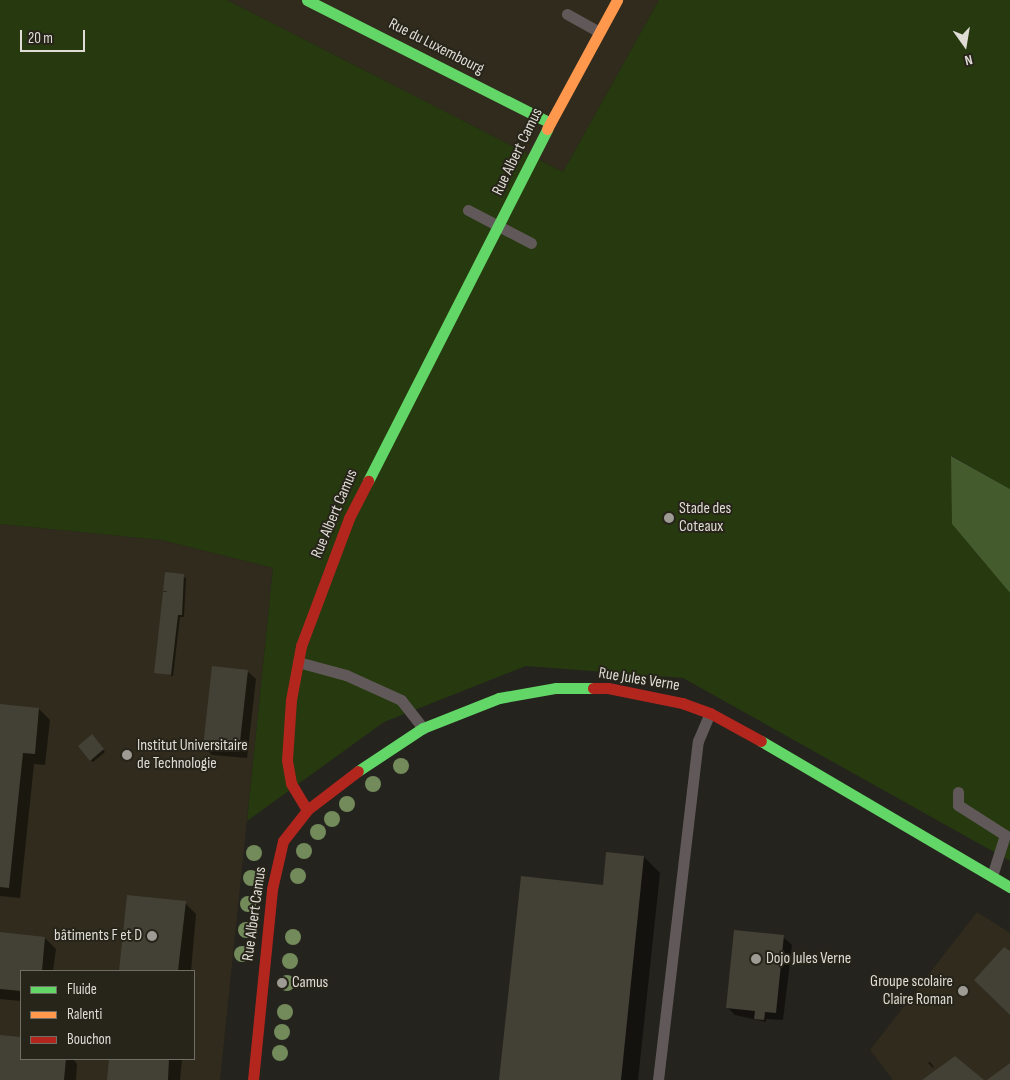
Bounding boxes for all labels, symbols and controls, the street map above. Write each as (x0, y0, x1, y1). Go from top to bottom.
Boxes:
street label: Rue du Luxembourg (385, 15, 487, 79)
scale bar (22, 20, 88, 52)
north arrow (940, 20, 990, 70)
text: 20 m (28, 29, 53, 48)
text: N (963, 51, 974, 69)
street label: Rue Albert Camus (489, 105, 547, 199)
street label: Rue Albert Camus (308, 467, 362, 561)
place label: Stade des Coteaux (679, 499, 731, 537)
marker: Stade des Coteaux (663, 512, 675, 524)
street label: Rue Jules Verne (597, 664, 681, 696)
place label: Institut Universitaire de Technologie (137, 736, 248, 774)
marker: Institut Universitaire de Technologie (121, 749, 133, 761)
street label: Rue Albert Camus (239, 866, 271, 962)
place label: bâtiments F et D (54, 926, 142, 946)
marker: bâtiments F et D (146, 930, 158, 942)
place label: Dojo Jules Verne (766, 949, 851, 969)
marker: Dojo Jules Verne (750, 953, 762, 965)
legend (20, 970, 195, 1060)
place label: Groupe scolaire Claire Roman (870, 972, 953, 1010)
place label: Camus (292, 973, 328, 993)
marker: Camus (276, 977, 288, 989)
text: Fluide (67, 980, 97, 999)
marker: Groupe scolaire Claire Roman (957, 985, 969, 997)
text: Ralenti (67, 1005, 102, 1024)
text: Bouchon (67, 1030, 111, 1049)

